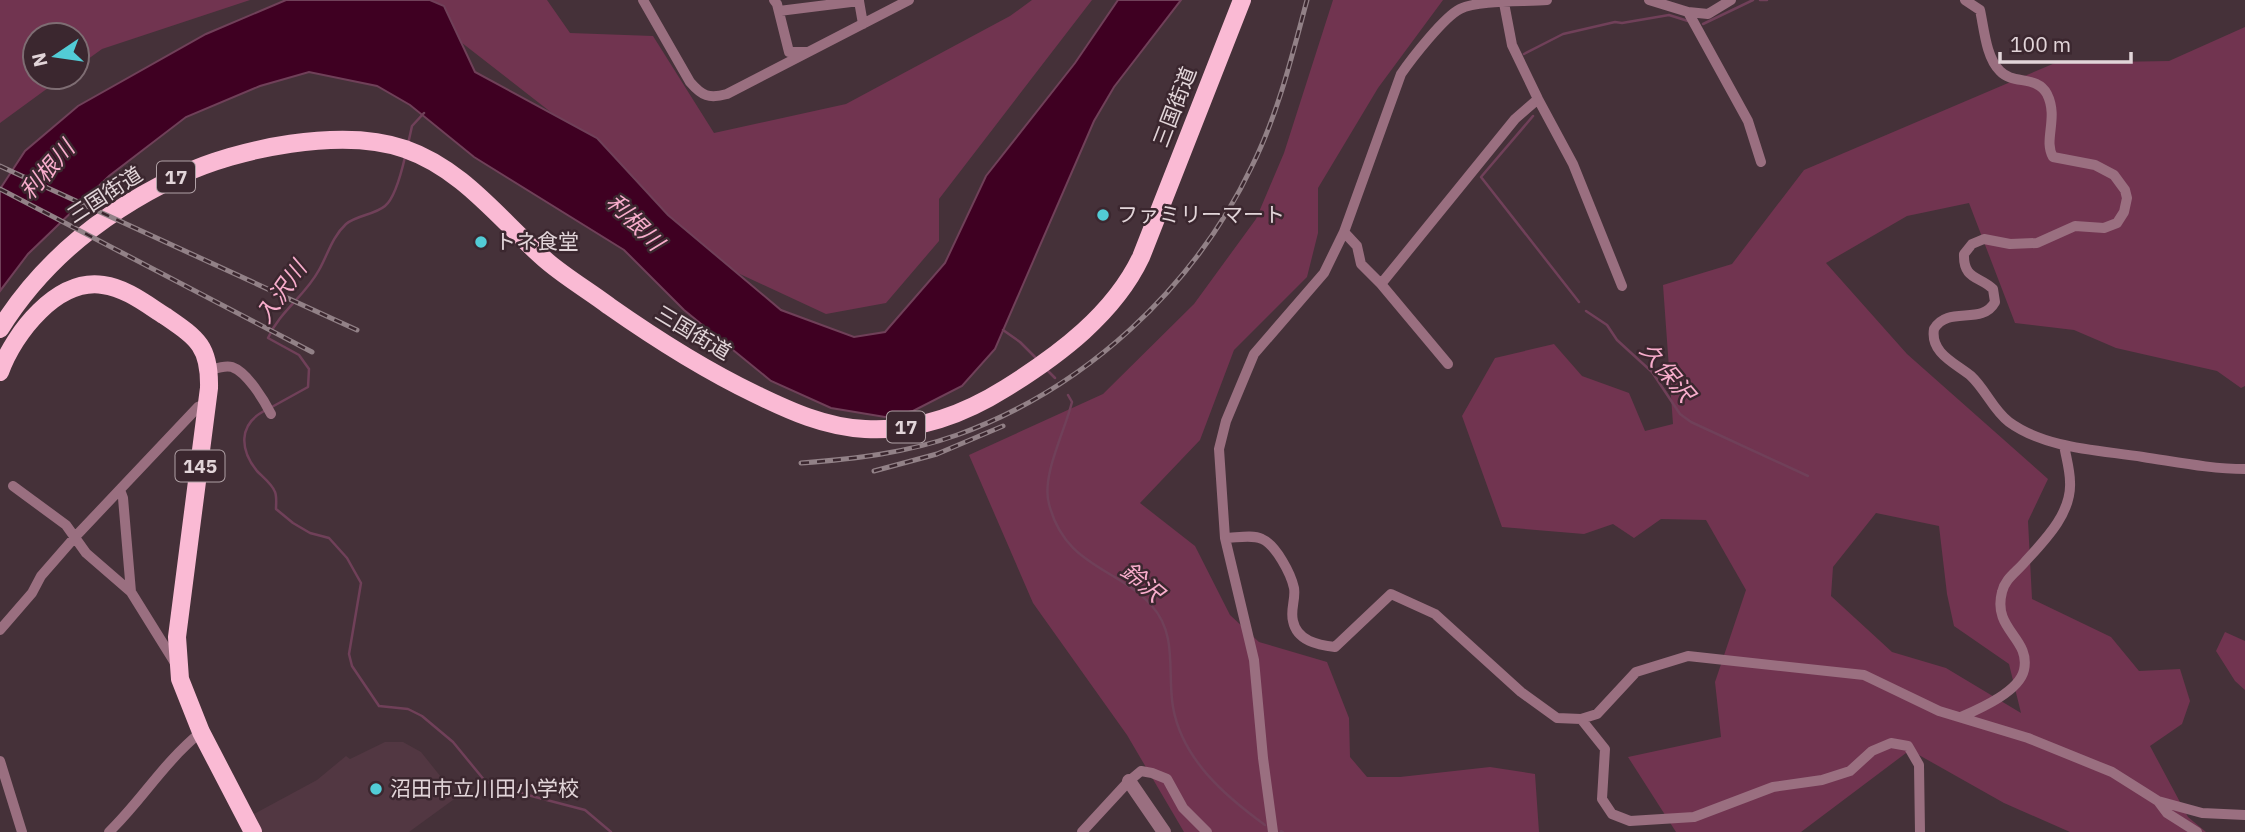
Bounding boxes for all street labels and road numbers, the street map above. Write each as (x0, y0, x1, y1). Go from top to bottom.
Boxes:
street label: 三国街道 (1146, 62, 1202, 151)
street label: 三国街道 (62, 160, 147, 229)
road number: 17 (157, 162, 195, 192)
street label: 三国街道 (650, 299, 737, 366)
road number: 17 (887, 412, 925, 442)
road number: 145 (176, 450, 224, 481)

